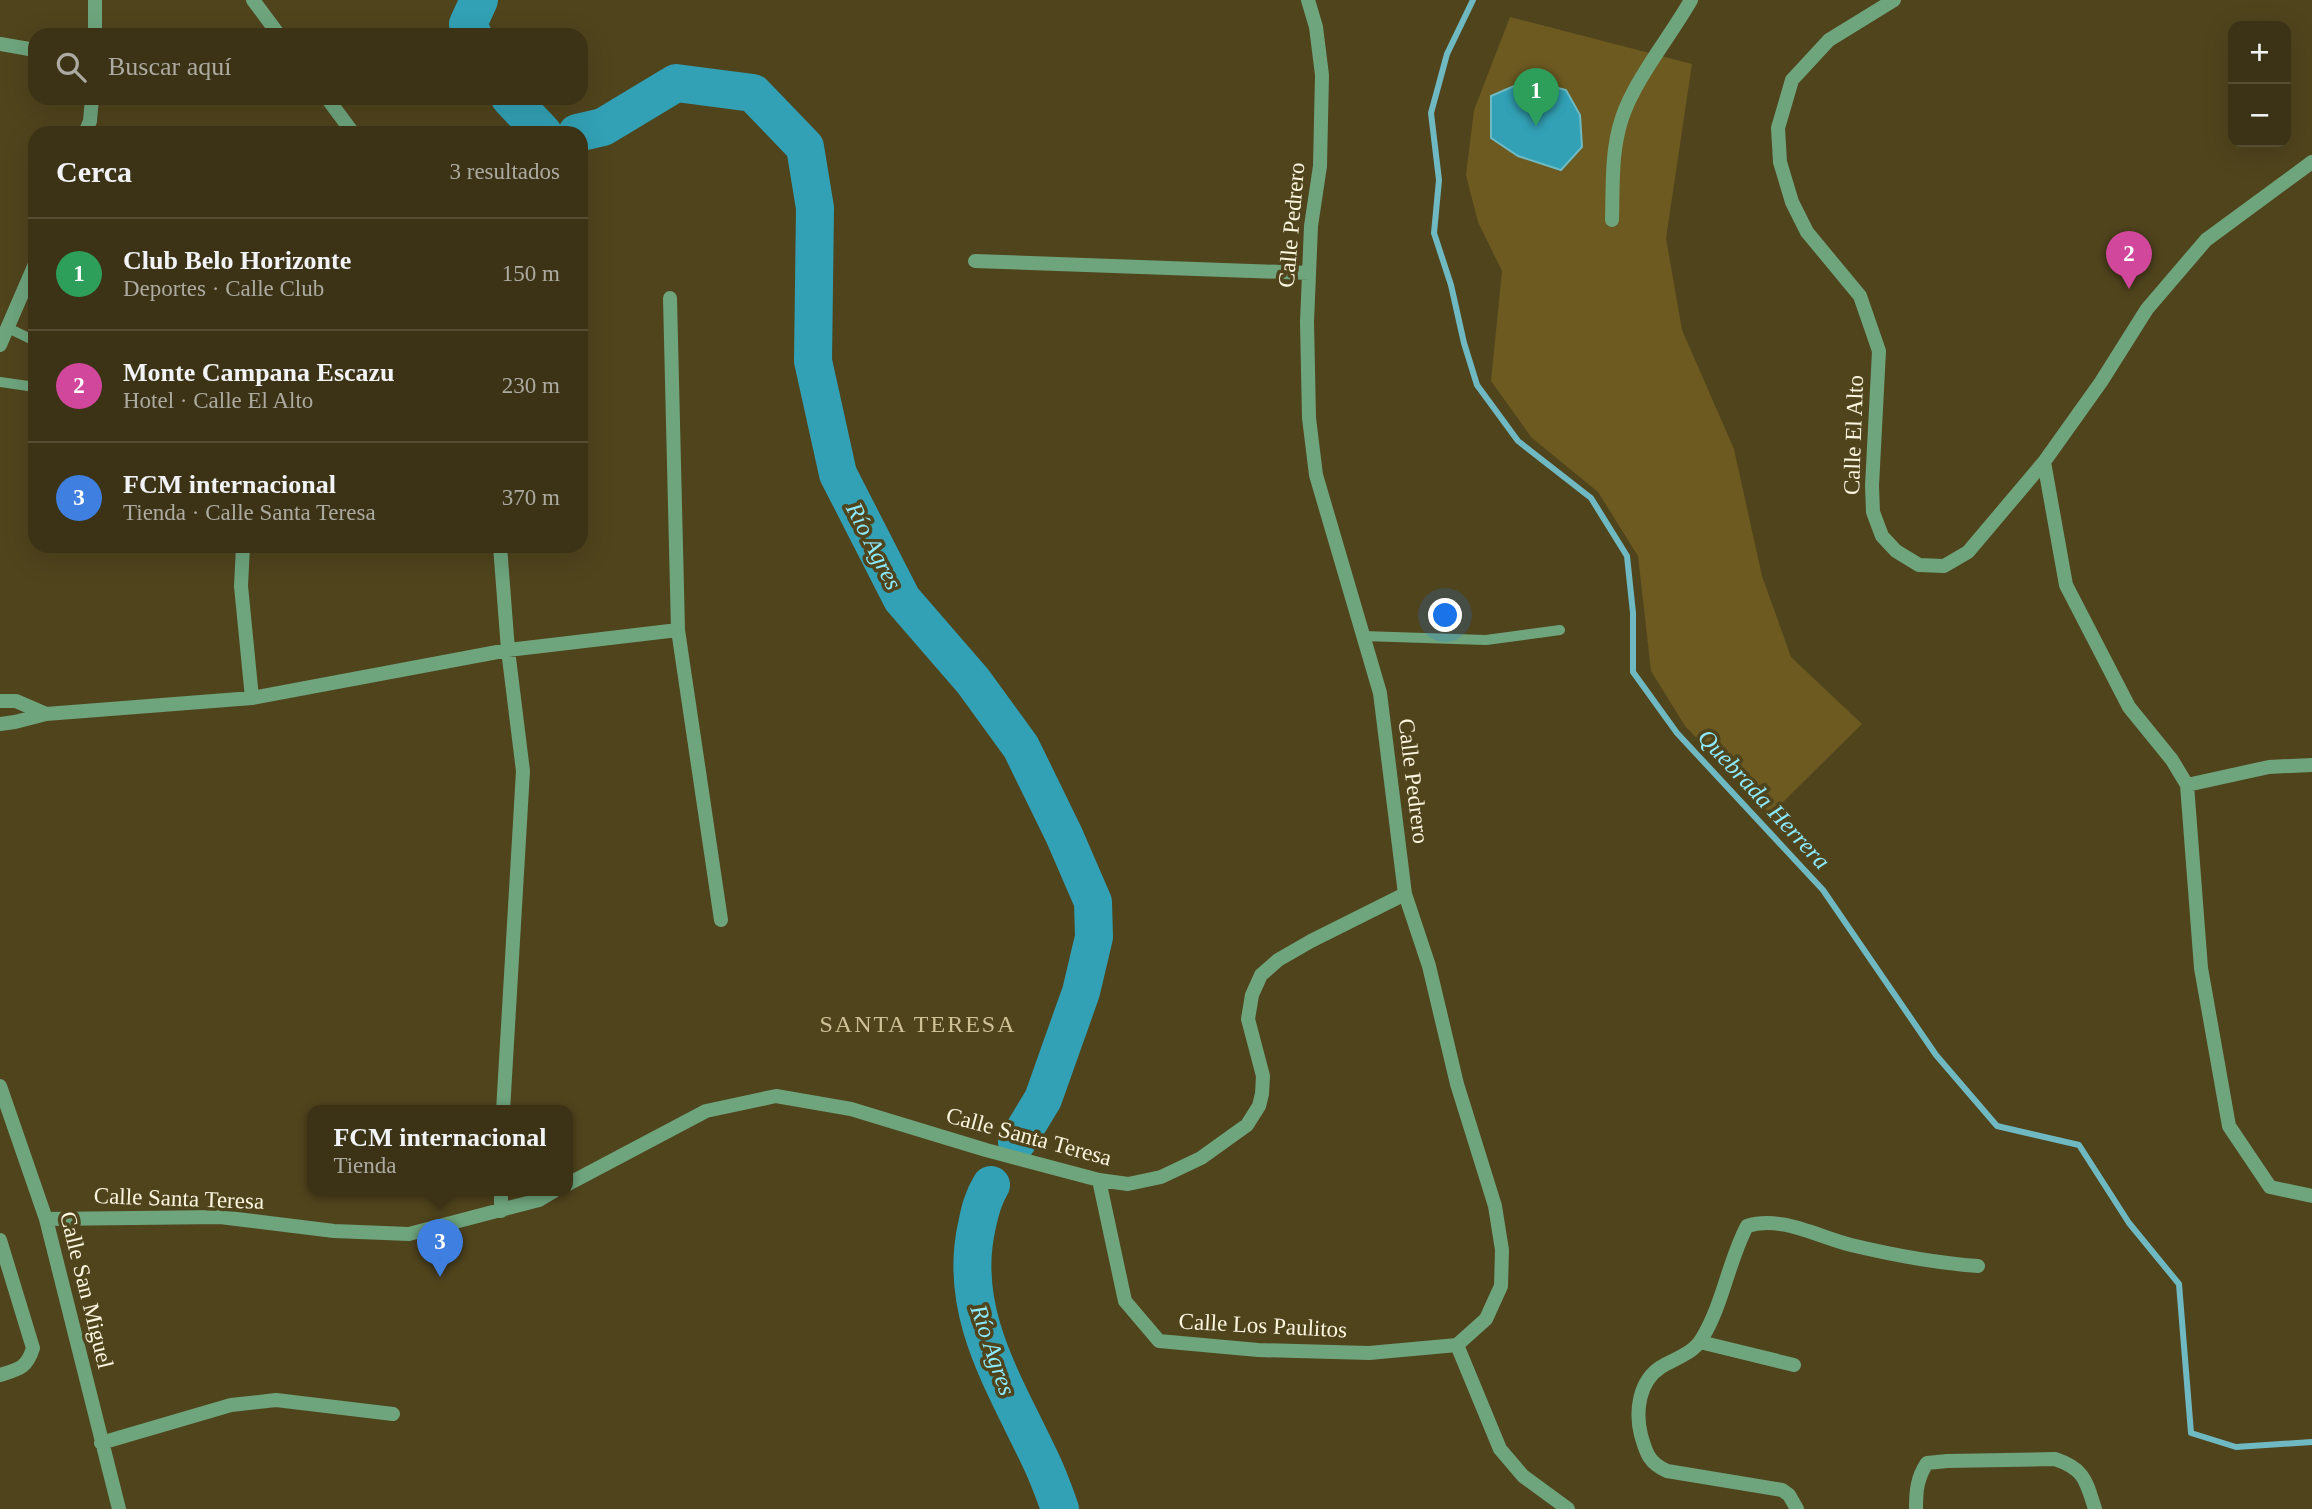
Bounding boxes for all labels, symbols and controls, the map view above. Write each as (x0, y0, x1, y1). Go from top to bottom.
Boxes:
map controls (2228, 21, 2291, 147)
button: + (2228, 21, 2291, 84)
search box (28, 28, 588, 105)
icon: search (52, 48, 90, 86)
text: Buscar aquí (108, 52, 231, 81)
pin: 1 (1513, 68, 1559, 126)
button: − (2228, 84, 2291, 147)
text: Cerca (56, 155, 132, 188)
text: 3 resultados (449, 159, 560, 184)
street label: Calle Pedrero (1274, 161, 1309, 289)
pin: 2 (2106, 231, 2152, 289)
text: Club Belo Horizonte (123, 246, 351, 275)
text: 1 (73, 261, 85, 286)
text: 150 m (502, 261, 560, 286)
text: Deportes · Calle Club (123, 276, 324, 301)
text: Monte Campana Escazu (123, 358, 395, 387)
text: 2 (73, 373, 85, 398)
text: 230 m (502, 373, 560, 398)
street label: Calle El Alto (1839, 375, 1868, 495)
text: Hotel · Calle El Alto (123, 388, 313, 413)
text: FCM internacional (123, 470, 336, 499)
text: 3 (73, 485, 85, 510)
text: 370 m (502, 485, 560, 510)
water label: Río Agres (841, 497, 907, 594)
text: Tienda · Calle Santa Teresa (123, 500, 376, 525)
your location (1428, 598, 1462, 632)
street label: Calle Pedrero (1393, 717, 1434, 845)
water label: Quebrada Herrera (1693, 724, 1835, 874)
district label: SANTA TERESA (820, 1011, 1017, 1037)
street label: Calle Santa Teresa (943, 1102, 1114, 1171)
popup (307, 1105, 573, 1196)
text: FCM internacional (333, 1123, 547, 1152)
text: Tienda (333, 1153, 397, 1178)
street label: Calle Santa Teresa (93, 1183, 265, 1214)
street label: Calle San Miguel (55, 1209, 118, 1371)
pin: 3 (417, 1219, 463, 1277)
water label: Río Agres (965, 1300, 1021, 1399)
street label: Calle Los Paulitos (1178, 1309, 1348, 1342)

